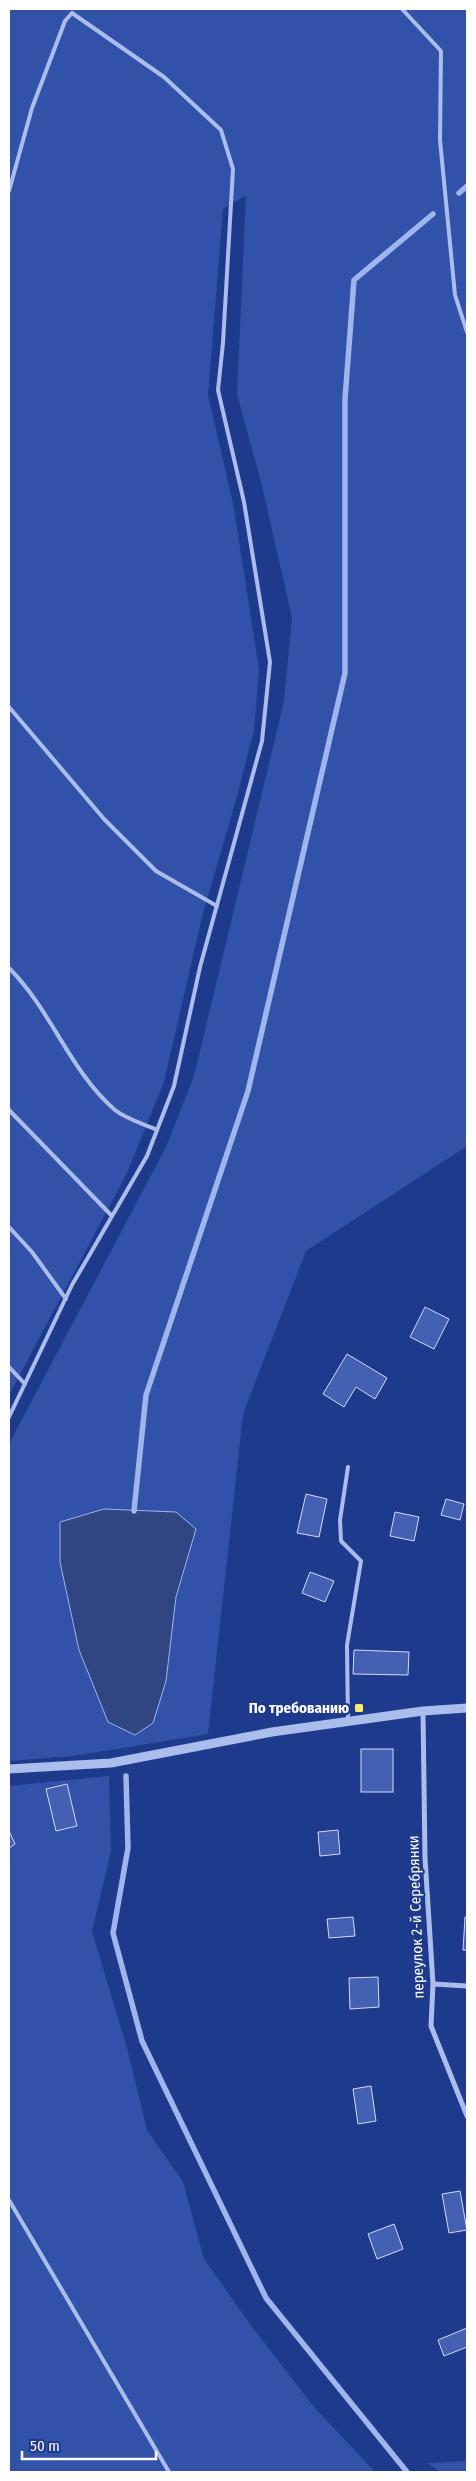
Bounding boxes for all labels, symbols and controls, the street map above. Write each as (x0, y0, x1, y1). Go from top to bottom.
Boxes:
place label: По требованию (249, 1699, 349, 1717)
marker: По требованию (353, 1702, 365, 1714)
street label: переулок 2-й Серебрянки (404, 1835, 428, 1999)
scale bar (22, 2428, 156, 2460)
text: 50 m (30, 2437, 60, 2455)

